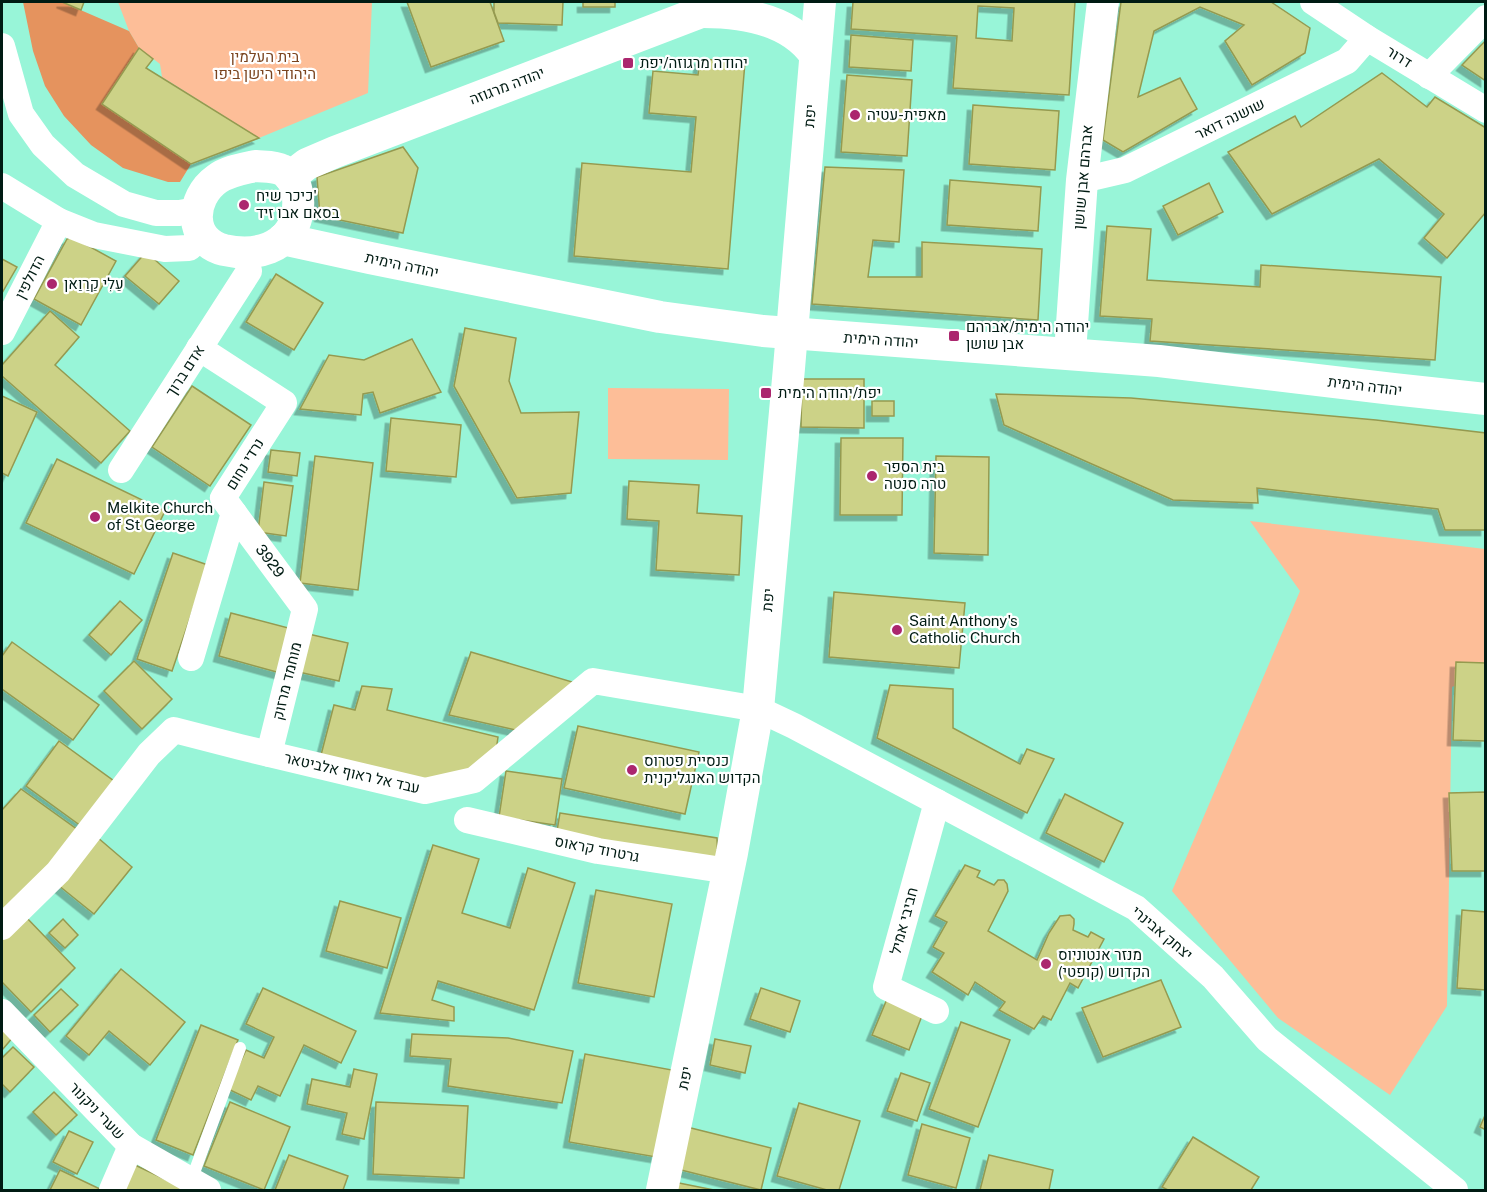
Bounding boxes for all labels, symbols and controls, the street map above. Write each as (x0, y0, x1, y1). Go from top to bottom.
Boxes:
street label: דרור (1383, 42, 1415, 71)
park label: בית העלמין היהודי הישן ביפו (214, 48, 316, 82)
place label: יהודה מרגוזה/יפת (640, 54, 748, 71)
marker: יהודה מרגוזה/יפת (621, 56, 635, 70)
street label: יהודה מרגוזה (467, 63, 547, 108)
street label: שושנה דואר (1192, 94, 1267, 143)
street label: יפת (800, 104, 819, 128)
place label: מאפית-עטיה (867, 106, 946, 123)
marker: מאפית-עטיה (848, 108, 862, 122)
street label: אברהם אבן שושן (1069, 124, 1096, 230)
place label: כיכר שיח' בסאם אבו זיד (256, 187, 340, 221)
marker: כיכר שיח' בסאם אבו זיד (237, 198, 251, 212)
street label: יהודה הימית (364, 248, 440, 281)
street label: הדולפין (11, 252, 48, 302)
place label: עַלִי קַרַוַאן (64, 275, 124, 292)
marker: עַלִי קַרַוַאן (45, 277, 59, 291)
place label: יהודה הימית/אברהם אבן שושן (966, 318, 1089, 352)
street label: יהודה הימית (843, 328, 919, 351)
marker: יהודה הימית/אברהם אבן שושן (947, 329, 961, 343)
street label: אדם ברוך (162, 342, 207, 400)
street label: יהודה הימית (1327, 373, 1403, 398)
place label: יפת/יהודה הימית (778, 384, 881, 401)
marker: יפת/יהודה הימית (759, 386, 773, 400)
street label: נרדי נחום (222, 435, 267, 493)
place label: בית הספר טרה סנטה (884, 458, 946, 492)
marker: בית הספר טרה סנטה (865, 469, 879, 483)
place label: Melkite Church of St George (107, 499, 213, 533)
marker: Melkite Church of St George (88, 510, 102, 524)
street label: 3929 (252, 541, 288, 581)
street label: יפת (758, 588, 777, 612)
place label: Saint Anthony's Catholic Church (909, 612, 1020, 646)
marker: Saint Anthony's Catholic Church (890, 623, 904, 637)
street label: מוחמד מרזוק (269, 640, 304, 722)
street label: עבד אל ראוף אלביטאר (282, 749, 422, 796)
place label: כנסיית פטרוס הקדוש האנגליקנית (644, 752, 761, 786)
marker: כנסיית פטרוס הקדוש האנגליקנית (625, 763, 639, 777)
street label: גרטרוד קראוס (553, 832, 641, 865)
street label: חביבי אמיל (886, 885, 921, 956)
street label: יצחק אבינרי (1128, 902, 1196, 963)
place label: מנזר אנטוניוס הקדוש (קופטי) (1058, 946, 1150, 980)
marker: מנזר אנטוניוס הקדוש (קופטי) (1039, 957, 1053, 971)
street label: יפת (674, 1065, 695, 1091)
street label: שערי ניקנור (66, 1079, 129, 1143)

